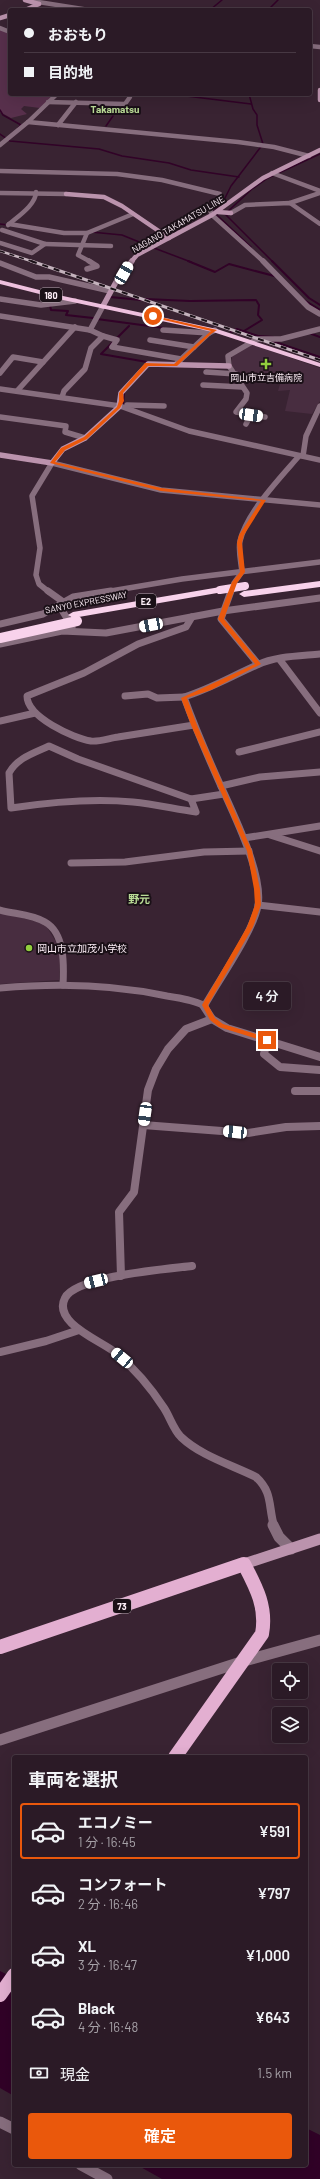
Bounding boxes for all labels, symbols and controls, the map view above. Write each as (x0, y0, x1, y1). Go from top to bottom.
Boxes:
text: おおもり (48, 25, 108, 43)
text: 目的地 (48, 63, 93, 81)
district label: Takamatsu (91, 103, 139, 115)
street label: NAGANO TAKAMATSU LINE (130, 193, 226, 255)
car (113, 260, 135, 286)
road number: 180 (40, 288, 62, 302)
route start (144, 307, 162, 325)
marker: 岡山市立吉備病院 (260, 358, 272, 370)
place label: 岡山市立吉備病院 (230, 372, 302, 383)
car (238, 407, 264, 423)
street label: SANYO EXPRESSWAY (44, 589, 128, 615)
road number: E2 (136, 594, 156, 608)
car (138, 617, 164, 633)
district label: 野元 (128, 892, 150, 905)
place label: 岡山市立加茂小学校 (37, 942, 127, 954)
marker: 岡山市立加茂小学校 (24, 943, 34, 953)
callout: 4 分 (243, 982, 291, 1010)
text: 4 分 (255, 988, 279, 1004)
route end (258, 1031, 276, 1049)
car (137, 1101, 153, 1127)
car (222, 1125, 248, 1139)
car (83, 1272, 109, 1290)
car (109, 1346, 135, 1370)
road number: 73 (113, 1599, 131, 1613)
map controls (272, 1663, 308, 1743)
button: locate (272, 1663, 308, 1699)
button: layers (272, 1707, 308, 1743)
text: 車両を選択 (28, 1768, 118, 1790)
icon: car (30, 1813, 66, 1849)
text: エコノミー (78, 1813, 153, 1831)
text: ¥591 (259, 1822, 290, 1840)
text: 1 分 · 16:45 (78, 1834, 136, 1850)
icon: car (30, 1875, 66, 1911)
text: コンフォート (78, 1875, 168, 1893)
text: ¥797 (257, 1884, 290, 1902)
text: 2 分 · 16:46 (78, 1896, 138, 1912)
icon: car (30, 1937, 66, 1973)
text: XL (78, 1937, 96, 1955)
text: ¥1,000 (245, 1946, 290, 1964)
text: 3 分 · 16:47 (78, 1957, 137, 1973)
icon: car (30, 1999, 66, 2035)
text: Black (78, 1999, 115, 2017)
text: ¥643 (255, 2008, 290, 2026)
text: 4 分 · 16:48 (78, 2019, 138, 2035)
icon: cash (28, 2062, 50, 2084)
text: 現金 (60, 2065, 90, 2083)
text: 1.5 km (257, 2065, 292, 2081)
button: 確定 (28, 2113, 292, 2159)

